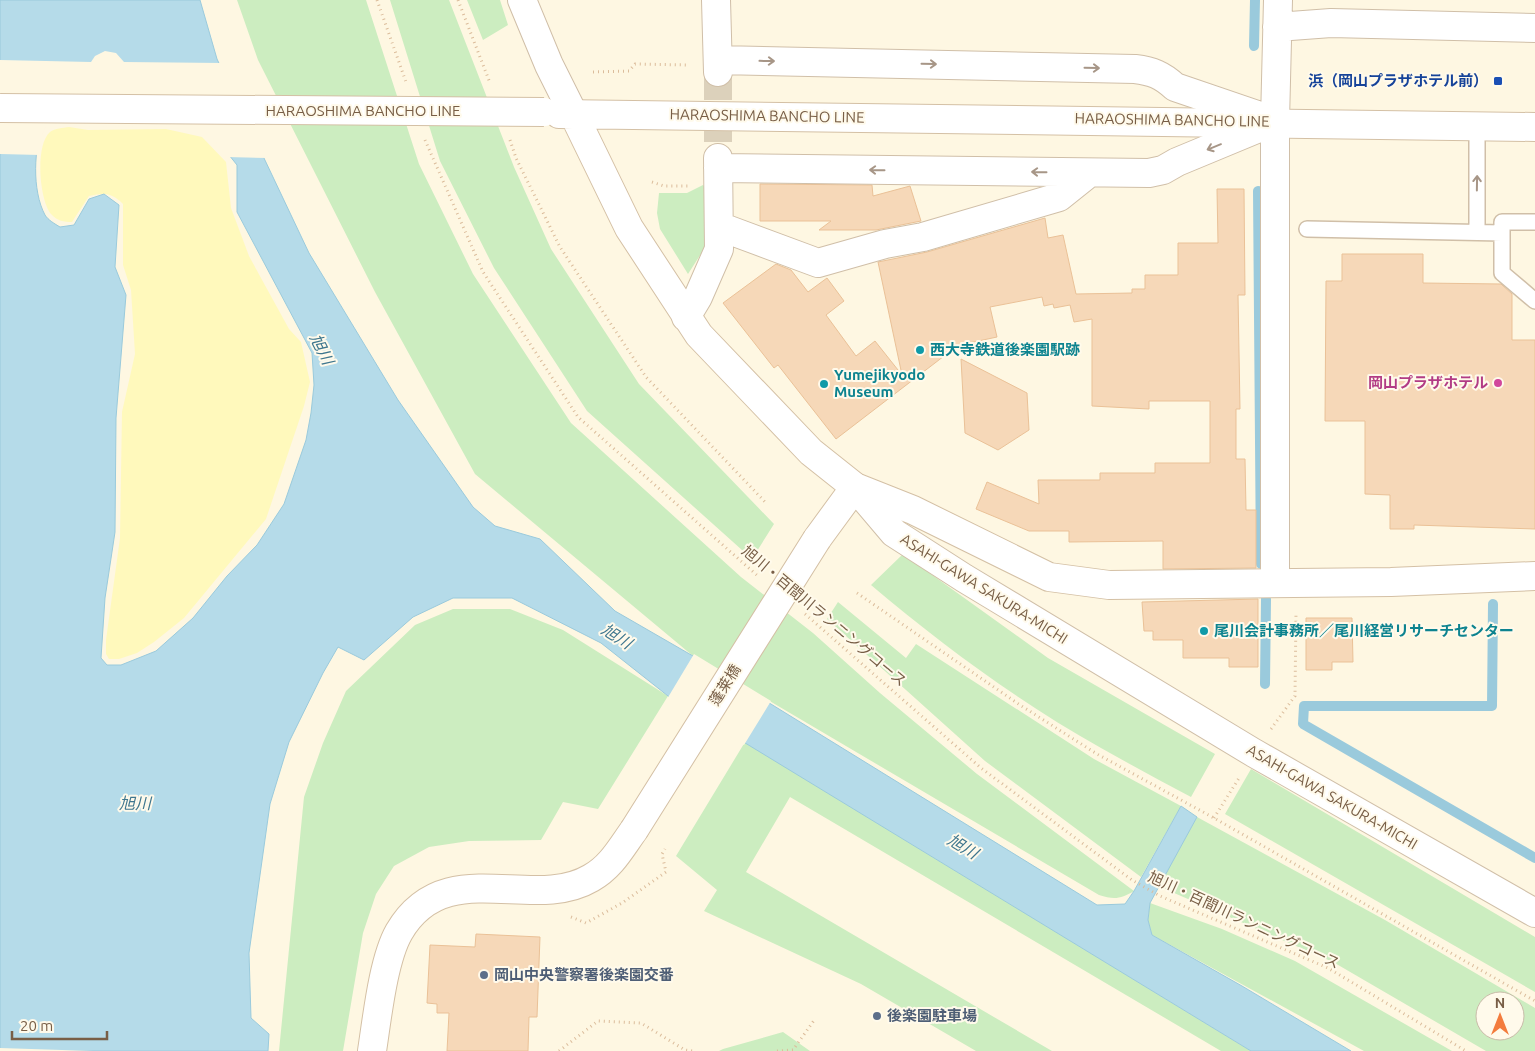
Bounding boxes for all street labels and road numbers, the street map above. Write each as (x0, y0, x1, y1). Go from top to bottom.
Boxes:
street label: HARAOSHIMA BANCHO LINE (266, 102, 460, 119)
street label: HARAOSHIMA BANCHO LINE (669, 105, 865, 126)
street label: HARAOSHIMA BANCHO LINE (1074, 109, 1270, 130)
street label: ASAHI-GAWA SAKURA-MICHI (898, 530, 1071, 647)
street label: 旭川・百間川ランニングコース (739, 542, 910, 689)
street label: 蓬莱橋 (705, 661, 744, 708)
street label: ASAHI-GAWA SAKURA-MICHI (1244, 741, 1420, 852)
street label: 旭川・百間川ランニングコース (1146, 868, 1343, 971)

